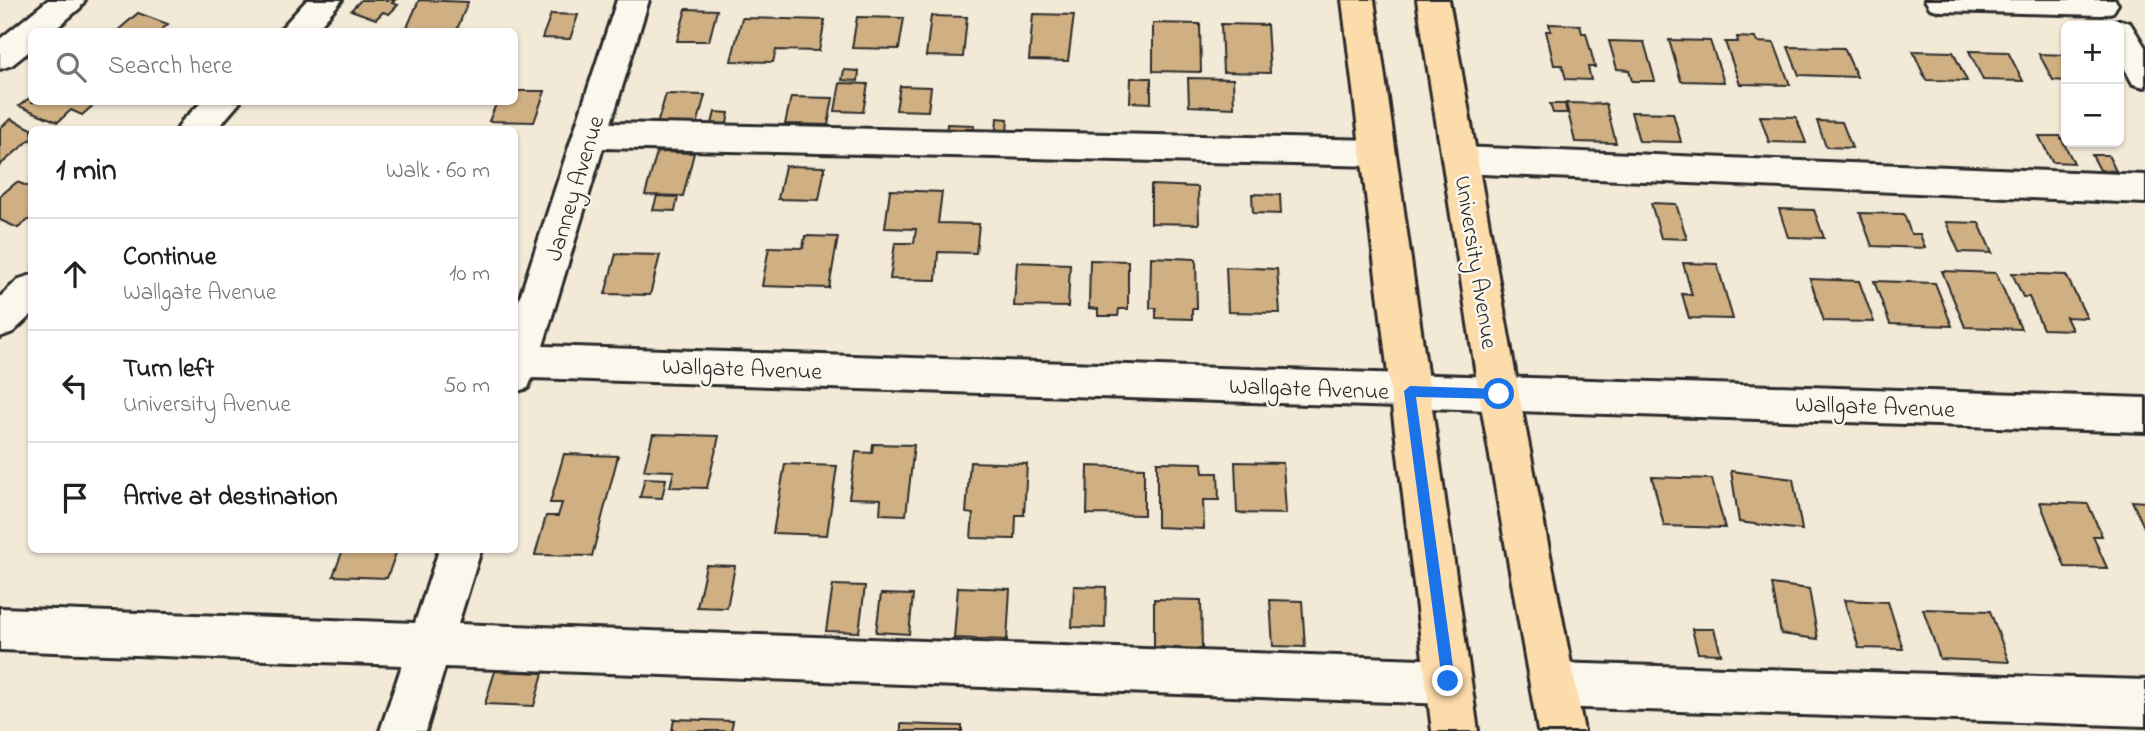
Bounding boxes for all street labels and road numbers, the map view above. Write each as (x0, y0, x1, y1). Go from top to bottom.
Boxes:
street label: Janney Avenue (538, 112, 616, 266)
street label: University Avenue (1443, 173, 1506, 352)
street label: Wallgate Avenue (661, 350, 823, 391)
street label: Wallgate Avenue (1228, 370, 1390, 411)
street label: Wallgate Avenue (1794, 388, 1956, 429)

